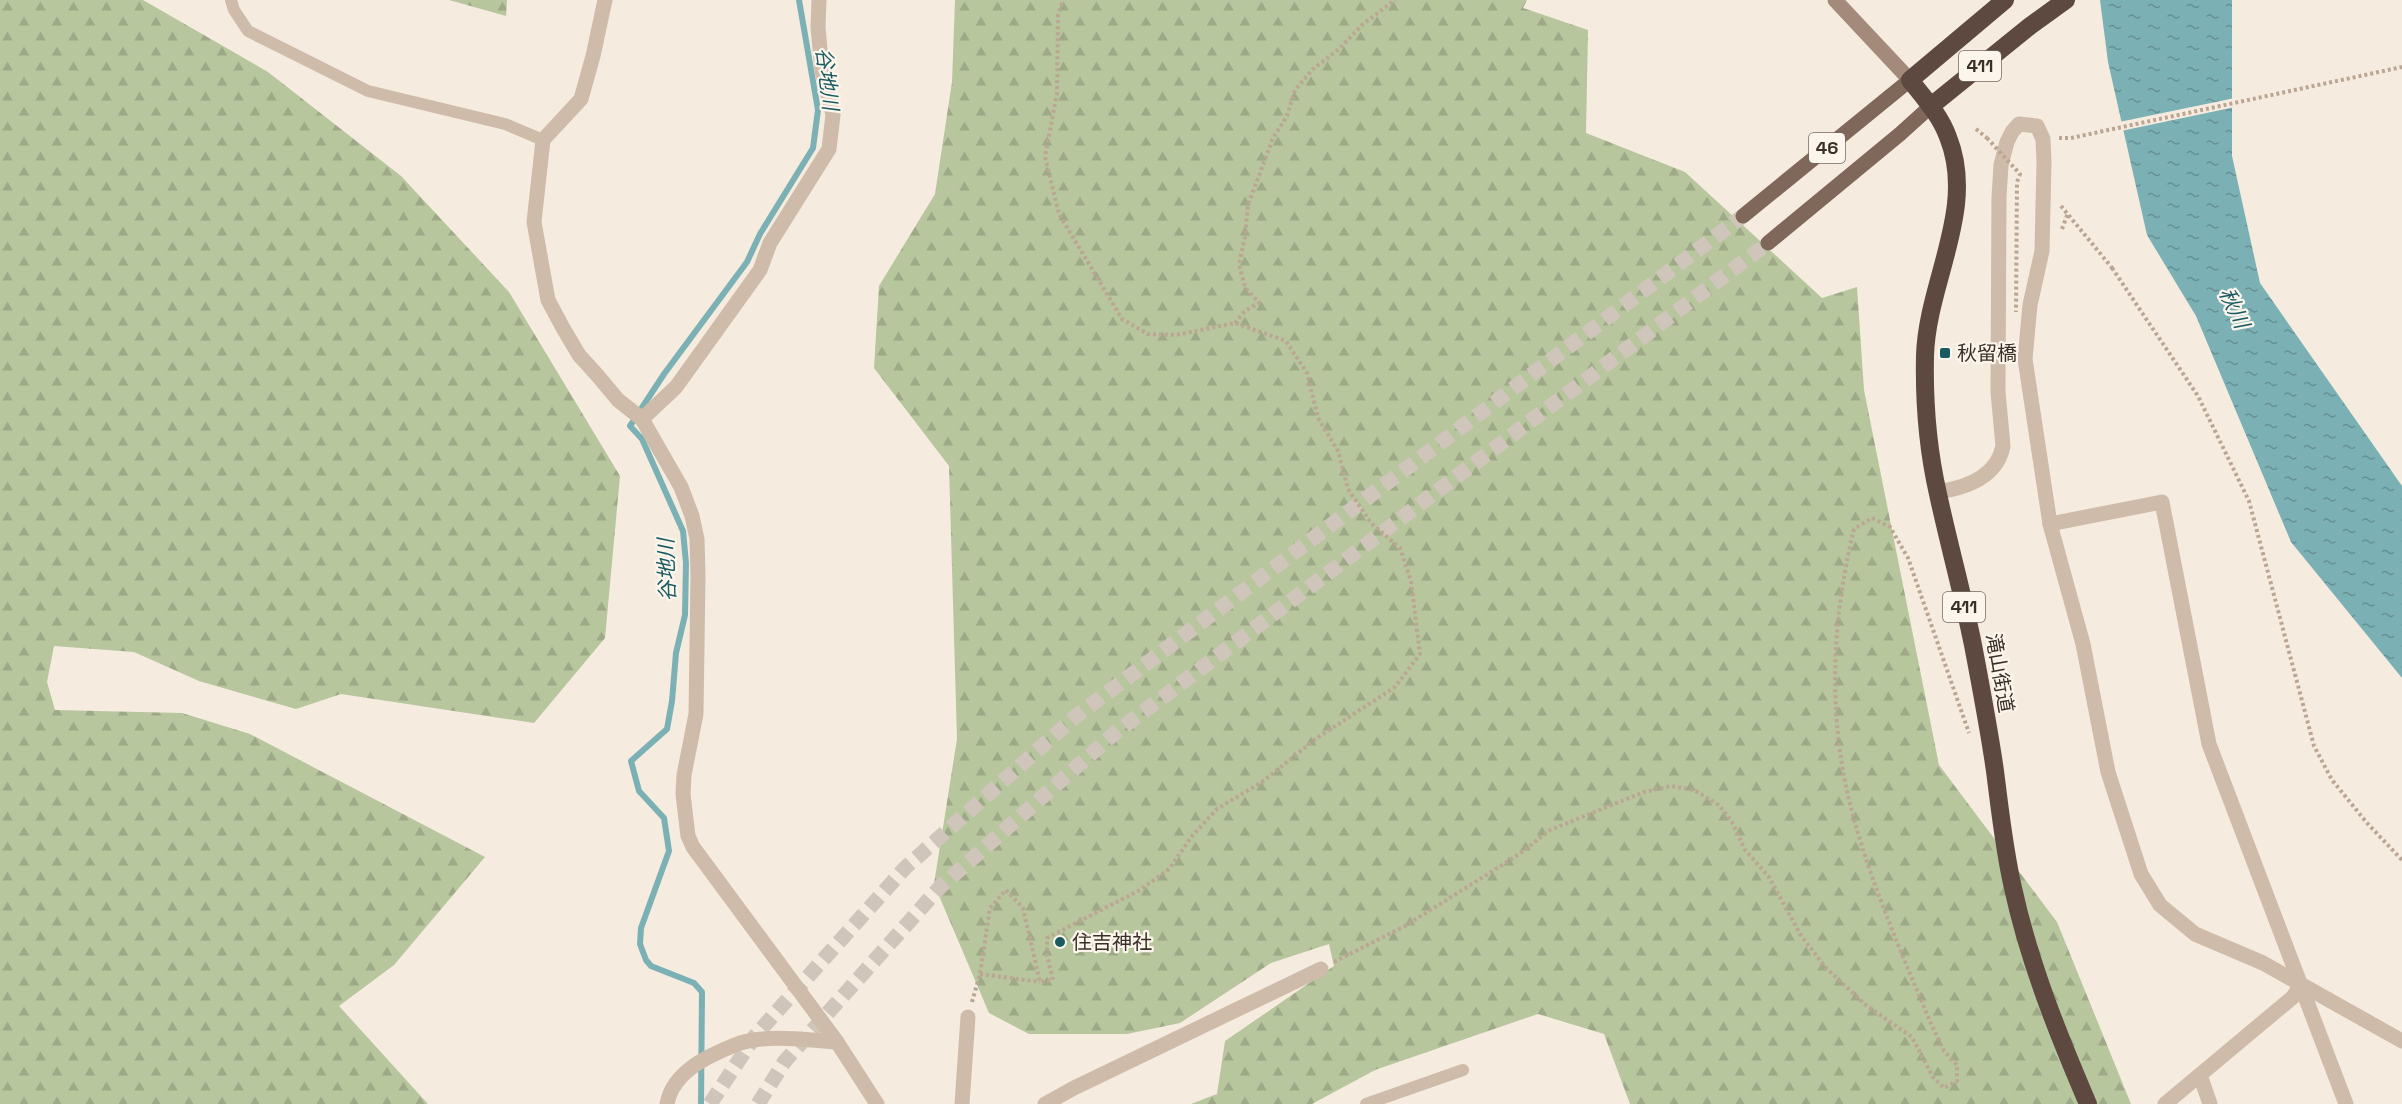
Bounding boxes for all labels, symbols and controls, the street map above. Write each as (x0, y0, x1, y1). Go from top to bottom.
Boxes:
water label: 谷地川 (810, 46, 845, 114)
road number: 411 (1959, 51, 2001, 81)
road number: 46 (1809, 133, 1845, 163)
water label: 秋川 (2213, 283, 2256, 334)
place label: 秋留橋 (1957, 340, 2017, 366)
marker: 秋留橋 (1938, 346, 1952, 360)
water label: 谷地川 (652, 536, 681, 602)
road number: 411 (1943, 592, 1985, 622)
street label: 滝山街道 (1980, 631, 2020, 715)
place label: 住吉神社 (1072, 929, 1152, 955)
marker: 住吉神社 (1053, 935, 1067, 949)

